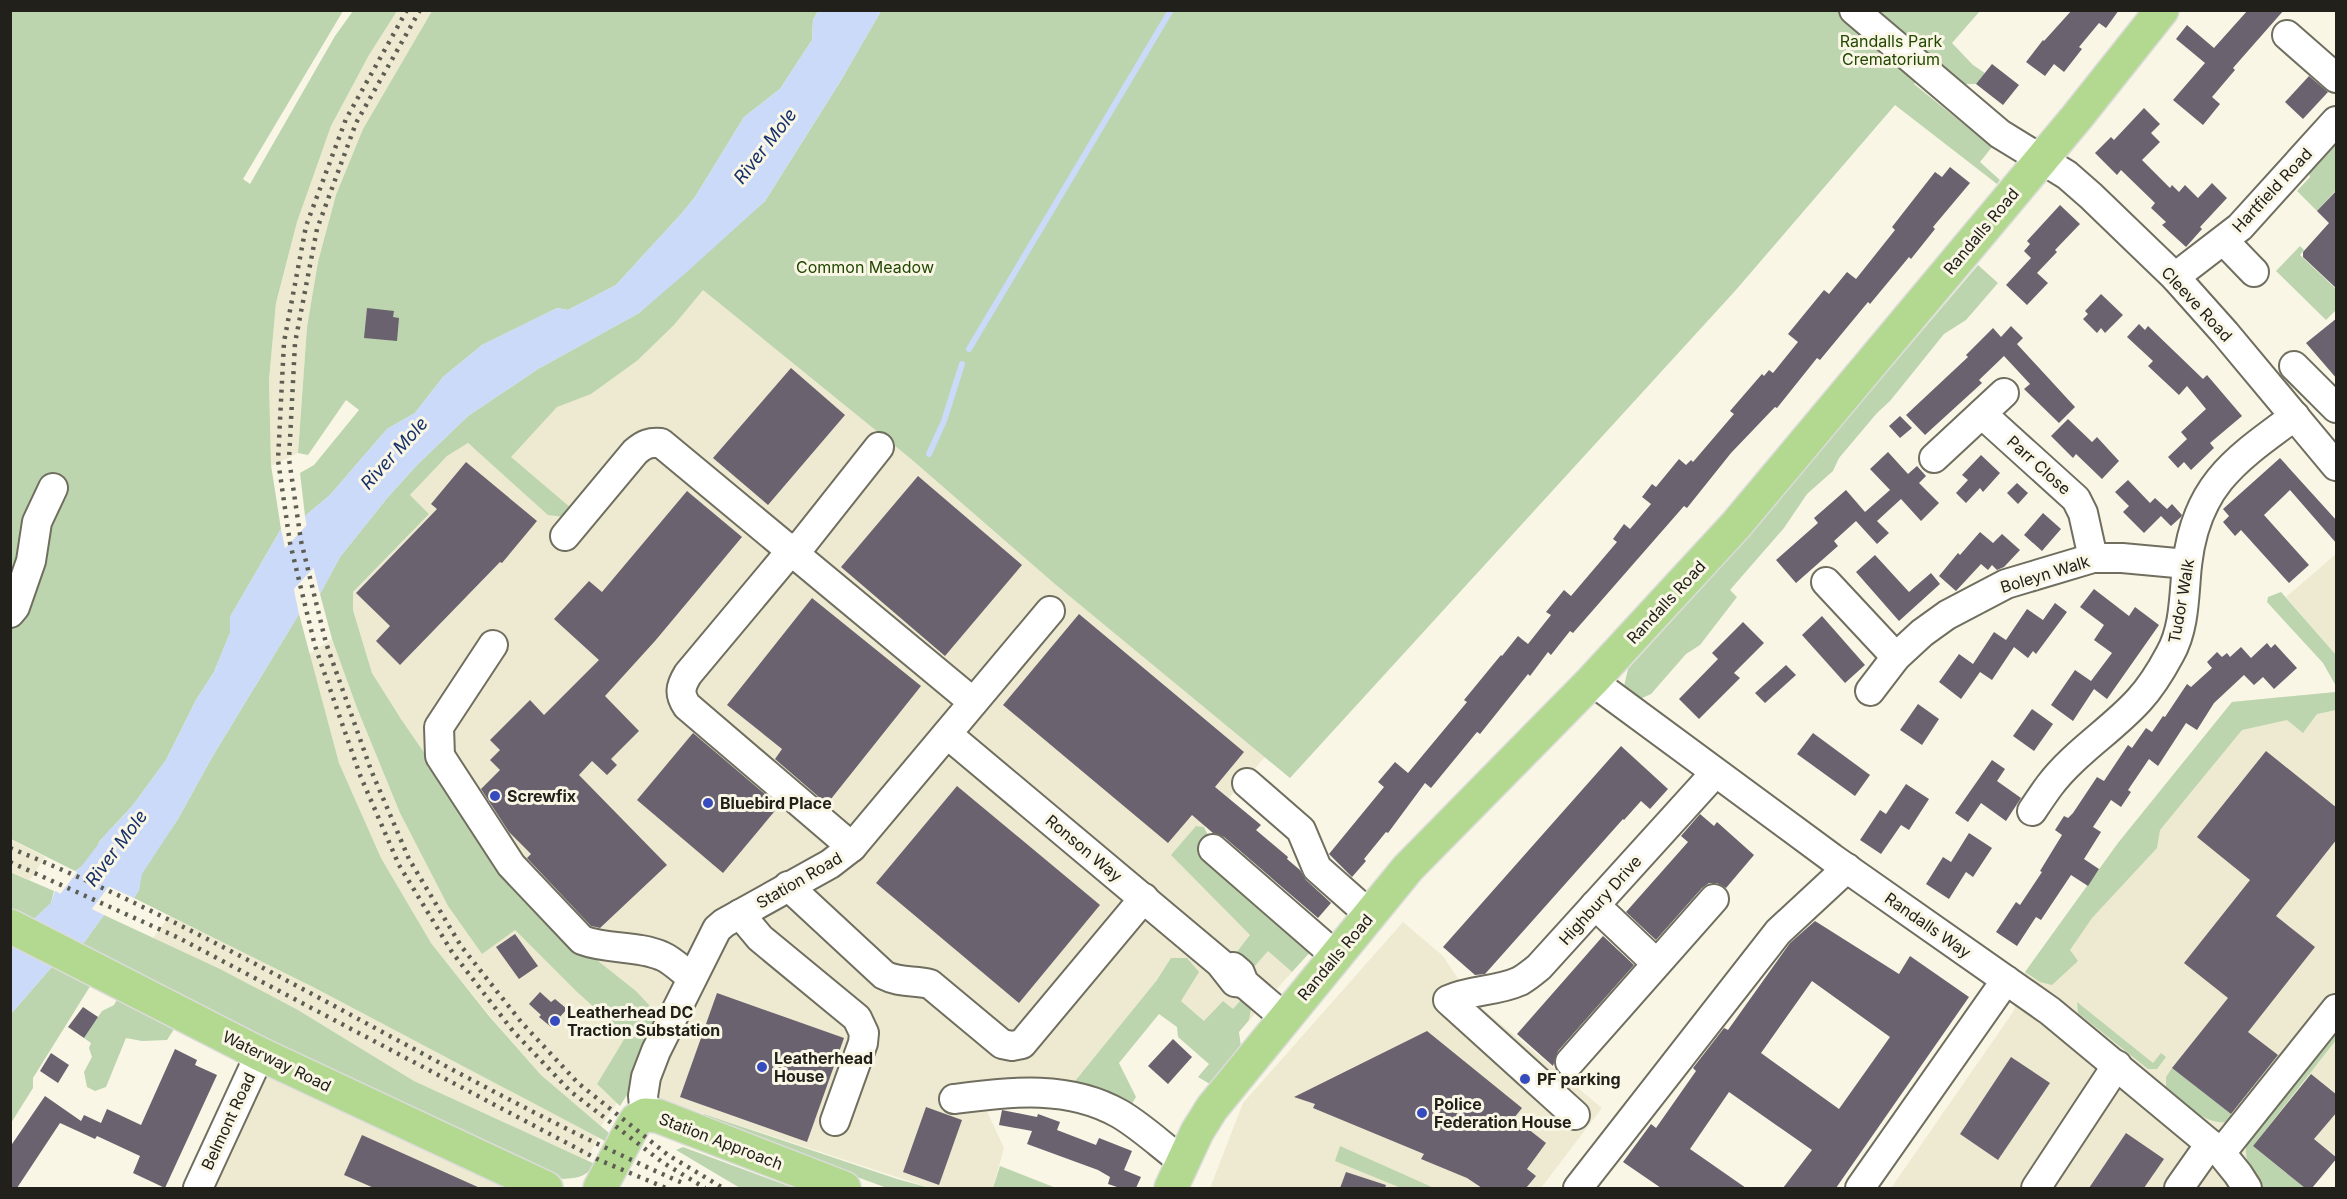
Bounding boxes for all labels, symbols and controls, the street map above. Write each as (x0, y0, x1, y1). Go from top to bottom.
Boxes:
park label: Randalls Park Crematorium (1840, 31, 1942, 69)
water label: River Mole (729, 104, 801, 188)
street label: Hartfield Road (2228, 144, 2316, 236)
street label: Randalls Road (1939, 184, 2023, 278)
park label: Common Meadow (796, 257, 934, 277)
street label: Cleeve Road (2157, 262, 2237, 346)
water label: River Mole (356, 413, 432, 493)
street label: Parr Close (2003, 431, 2075, 499)
street label: Boleyn Walk (1998, 551, 2092, 597)
street label: Randalls Road (1622, 556, 1710, 648)
street label: Tudor Walk (2164, 557, 2198, 645)
place label: Screwfix (507, 786, 576, 806)
marker: Screwfix (488, 789, 502, 803)
place label: Bluebird Place (720, 793, 832, 813)
marker: Bluebird Place (701, 796, 715, 810)
water label: River Mole (81, 806, 151, 890)
street label: Ronson Way (1042, 810, 1126, 886)
street label: Station Road (753, 847, 845, 913)
street label: Highbury Drive (1555, 851, 1645, 949)
street label: Randalls Way (1881, 888, 1975, 962)
street label: Randalls Road (1293, 910, 1377, 1004)
place label: Leatherhead DC Traction Substation (567, 1002, 720, 1040)
marker: Leatherhead DC Traction Substation (548, 1014, 562, 1028)
street label: Waterway Road (219, 1026, 335, 1096)
place label: Leatherhead House (774, 1048, 873, 1086)
marker: Leatherhead House (755, 1060, 769, 1074)
street label: Belmont Road (197, 1069, 259, 1173)
place label: PF parking (1537, 1069, 1621, 1089)
marker: PF parking (1518, 1072, 1532, 1086)
place label: Police Federation House (1434, 1094, 1572, 1132)
marker: Police Federation House (1415, 1106, 1429, 1120)
street label: Station Approach (656, 1108, 786, 1174)

